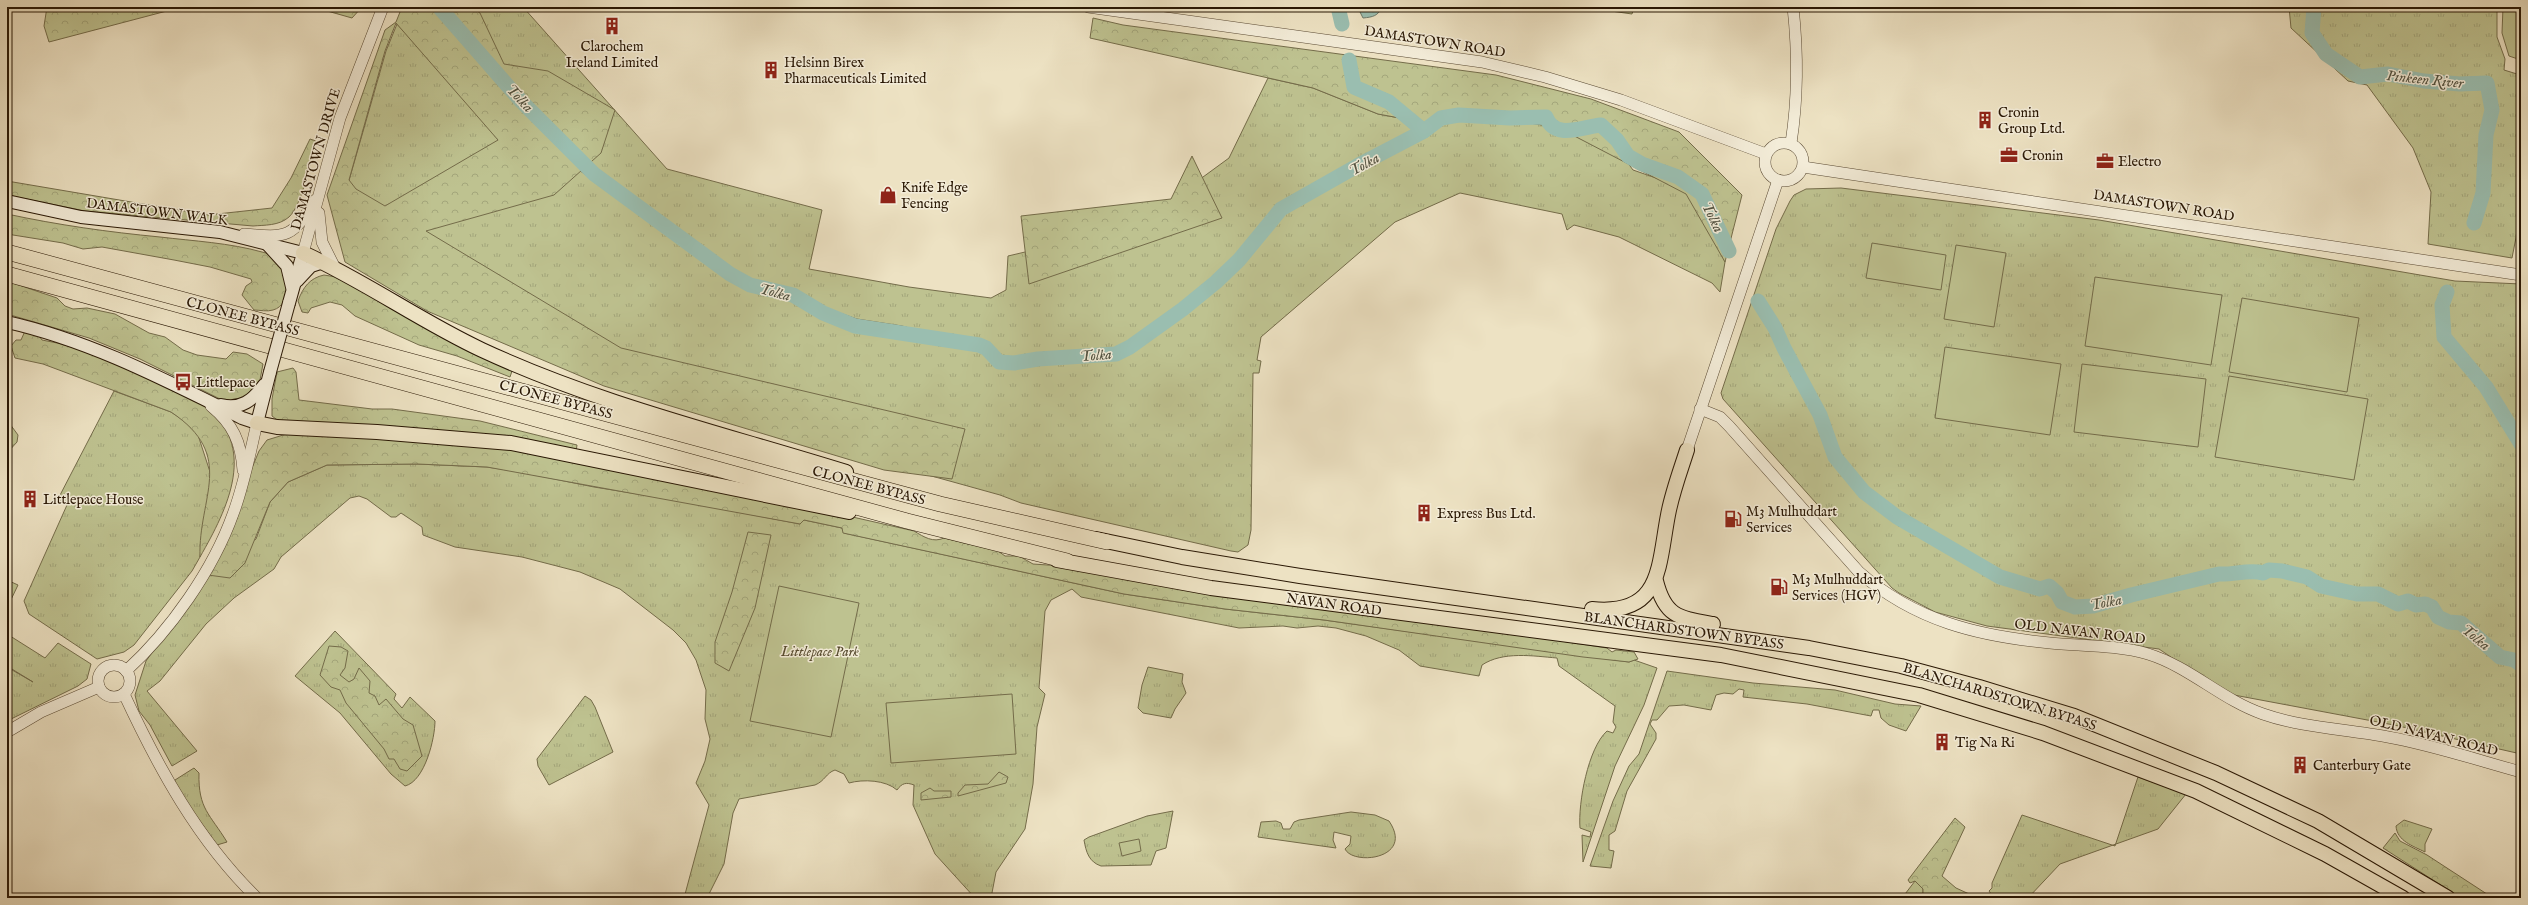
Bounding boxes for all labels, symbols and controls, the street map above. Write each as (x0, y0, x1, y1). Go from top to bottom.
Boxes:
building icon: Clarochem Ireland Limited (602, 16, 622, 36)
street label: DAMASTOWN ROAD (1363, 22, 1507, 62)
place label: Clarochem Ireland Limited (566, 38, 659, 72)
place label: Helsinn Birex Pharmaceuticals Limited (784, 54, 927, 88)
building icon: Helsinn Birex Pharmaceuticals Limited (761, 60, 781, 80)
water label: Pinkeen River (2385, 66, 2465, 93)
water label: Tolka (502, 80, 538, 117)
street label: DAMASTOWN DRIVE (287, 86, 345, 232)
place label: Cronin Group Ltd. (1998, 104, 2065, 138)
building icon: Cronin Group Ltd. (1975, 110, 1995, 130)
office icon: Cronin (1999, 145, 2019, 165)
place label: Cronin (2022, 147, 2064, 165)
water label: Tolka (1346, 148, 1383, 180)
office icon: Electro (2095, 151, 2115, 171)
place label: Electro (2118, 153, 2162, 171)
place label: Knife Edge Fencing (901, 179, 969, 213)
shop icon: Knife Edge Fencing (878, 185, 898, 205)
street label: DAMASTOWN ROAD (2092, 186, 2236, 226)
street label: DAMASTOWN WALK (85, 194, 230, 230)
water label: Tolka (1697, 199, 1728, 236)
water label: Tolka (757, 279, 793, 306)
street label: CLONEE BYPASS (184, 293, 301, 341)
water label: Tolka (1079, 345, 1113, 366)
bus stop icon: Littlepace (173, 372, 193, 392)
place label: Littlepace (196, 374, 256, 392)
street label: CLONEE BYPASS (497, 376, 614, 424)
street label: CLONEE BYPASS (810, 462, 927, 510)
building icon: Littlepace House (20, 489, 40, 509)
place label: Littlepace House (43, 491, 144, 509)
building icon: Express Bus Ltd. (1414, 503, 1434, 523)
place label: M3 Mulhuddart Services (1746, 503, 1837, 537)
place label: Express Bus Ltd. (1437, 505, 1535, 523)
fuel station icon: M3 Mulhuddart Services (1723, 509, 1743, 529)
place label: M3 Mulhuddart Services (HGV) (1792, 571, 1883, 605)
fuel station icon: M3 Mulhuddart Services (HGV) (1769, 577, 1789, 597)
street label: NAVAN ROAD (1285, 589, 1383, 621)
water label: Tolka (2089, 590, 2124, 615)
street label: BLANCHARDSTOWN BYPASS (1583, 608, 1785, 654)
street label: OLD NAVAN ROAD (2013, 615, 2146, 649)
water label: Tolka (2457, 620, 2494, 655)
park label: Littlepace Park (780, 643, 859, 661)
street label: BLANCHARDSTOWN BYPASS (1901, 659, 2099, 735)
street label: OLD NAVAN ROAD (2368, 711, 2500, 761)
building icon: Tig Na Ri (1932, 732, 1952, 752)
place label: Tig Na Ri (1955, 734, 2015, 752)
building icon: Canterbury Gate (2290, 755, 2310, 775)
place label: Canterbury Gate (2313, 757, 2412, 775)

